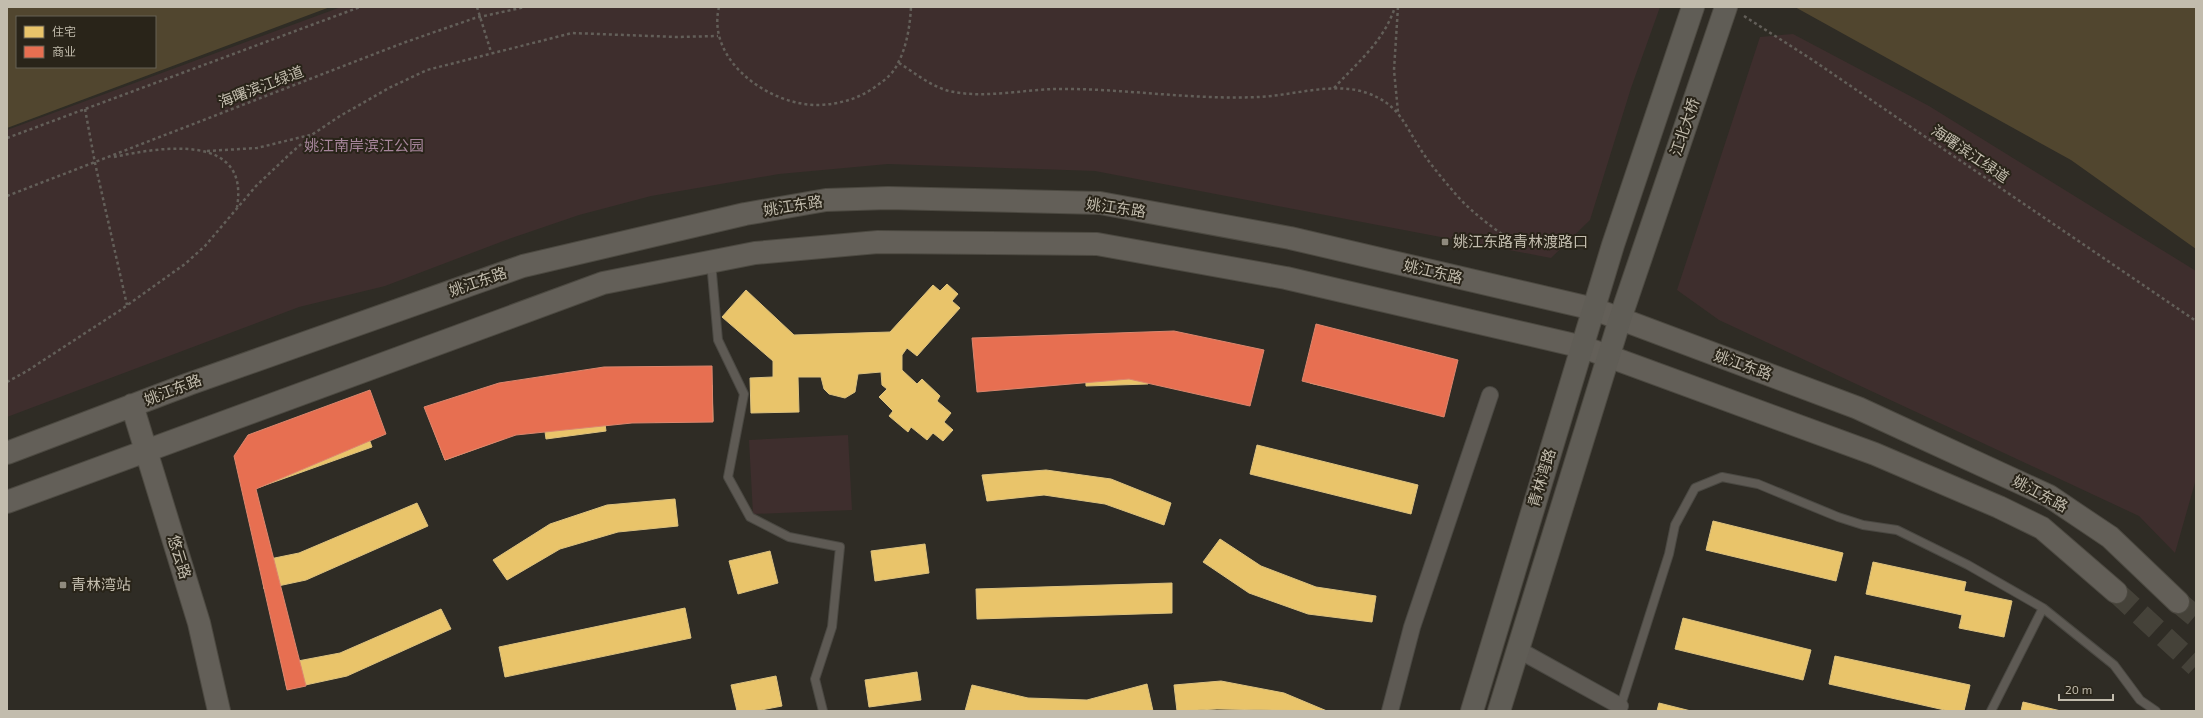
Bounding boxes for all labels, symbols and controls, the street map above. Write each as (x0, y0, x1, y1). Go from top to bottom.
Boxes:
legend (16, 16, 156, 68)
text: 住宅 (52, 24, 76, 38)
text: 商业 (52, 44, 76, 58)
street label: 海曙滨江绿道 (215, 62, 306, 111)
street label: 江北大桥 (1666, 95, 1702, 158)
street label: 海曙滨江绿道 (1928, 121, 2013, 186)
park label: 姚江南岸滨江公园 (304, 136, 424, 154)
street label: 姚江东路 (762, 191, 824, 219)
street label: 姚江东路 (1085, 194, 1147, 220)
place label: 姚江东路青林渡路口 (1453, 232, 1588, 250)
marker: 姚江东路青林渡路口 (1440, 237, 1450, 247)
street label: 姚江东路 (1402, 256, 1464, 287)
street label: 姚江东路 (446, 263, 509, 299)
street label: 姚江东路 (1712, 345, 1775, 383)
street label: 姚江东路 (141, 370, 204, 408)
street label: 青林湾路 (1524, 446, 1558, 509)
street label: 姚江东路 (2010, 471, 2071, 515)
street label: 悠云路 (165, 533, 195, 581)
place label: 青林湾站 (71, 575, 131, 593)
marker: 青林湾站 (58, 580, 68, 590)
scale bar (2059, 676, 2113, 702)
text: 20 m (2065, 682, 2092, 696)

